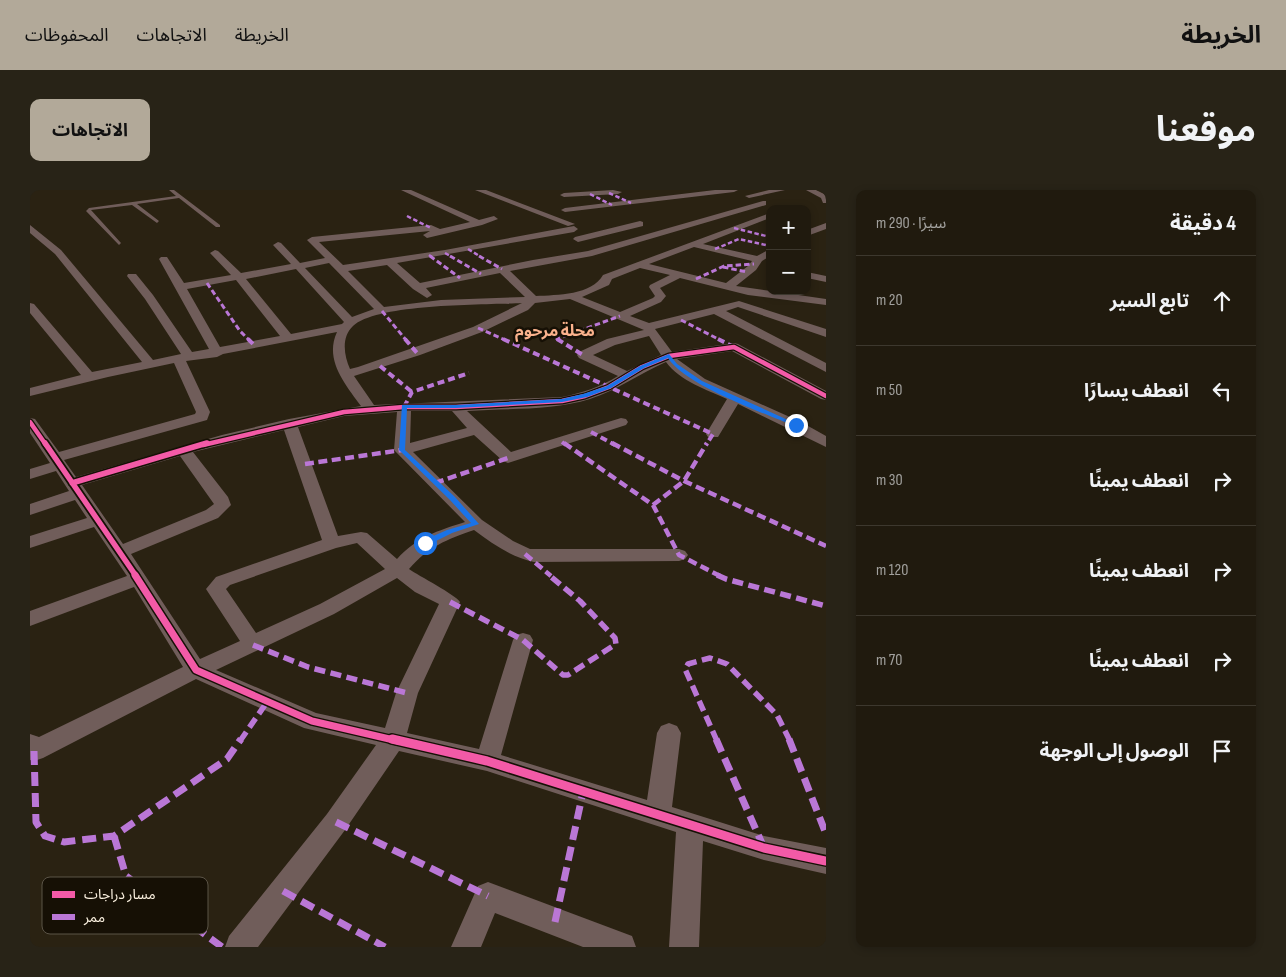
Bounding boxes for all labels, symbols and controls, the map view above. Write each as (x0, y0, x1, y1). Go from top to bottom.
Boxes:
text: الخريطة (1181, 21, 1261, 50)
text: المحفوظات (25, 25, 109, 46)
text: الاتجاهات (137, 25, 207, 46)
text: الخريطة (235, 25, 289, 46)
button: الاتجاهات (30, 99, 150, 161)
text: موقعنا (1156, 109, 1256, 152)
map controls (766, 205, 811, 295)
button: + (766, 205, 811, 250)
text: 4 دقيقة (1170, 211, 1236, 236)
text: سيرًا · 290 m (876, 214, 946, 233)
button: − (766, 250, 811, 295)
icon: ahead (1208, 287, 1236, 315)
text: تابع السير (1110, 290, 1189, 313)
text: 20 m (876, 291, 903, 310)
district label: محلة مرحوم (515, 321, 595, 342)
icon: left (1208, 377, 1236, 405)
text: انعطف يسارًا (1084, 380, 1189, 403)
text: 50 m (876, 381, 902, 400)
route end (785, 414, 808, 437)
icon: right (1208, 467, 1236, 495)
text: انعطف يمينًا (1089, 470, 1189, 493)
text: 30 m (876, 471, 903, 490)
route start (414, 532, 437, 555)
icon: right (1208, 557, 1236, 585)
text: انعطف يمينًا (1089, 560, 1189, 583)
text: 120 m (876, 561, 908, 580)
icon: right (1208, 647, 1236, 675)
text: انعطف يمينًا (1089, 650, 1189, 673)
text: 70 m (876, 651, 902, 670)
icon: arrive (1208, 737, 1236, 765)
text: الوصول إلى الوجهة (1040, 740, 1189, 763)
legend (42, 877, 208, 934)
text: مسار دراجات (84, 886, 156, 903)
text: ممر (83, 909, 105, 926)

